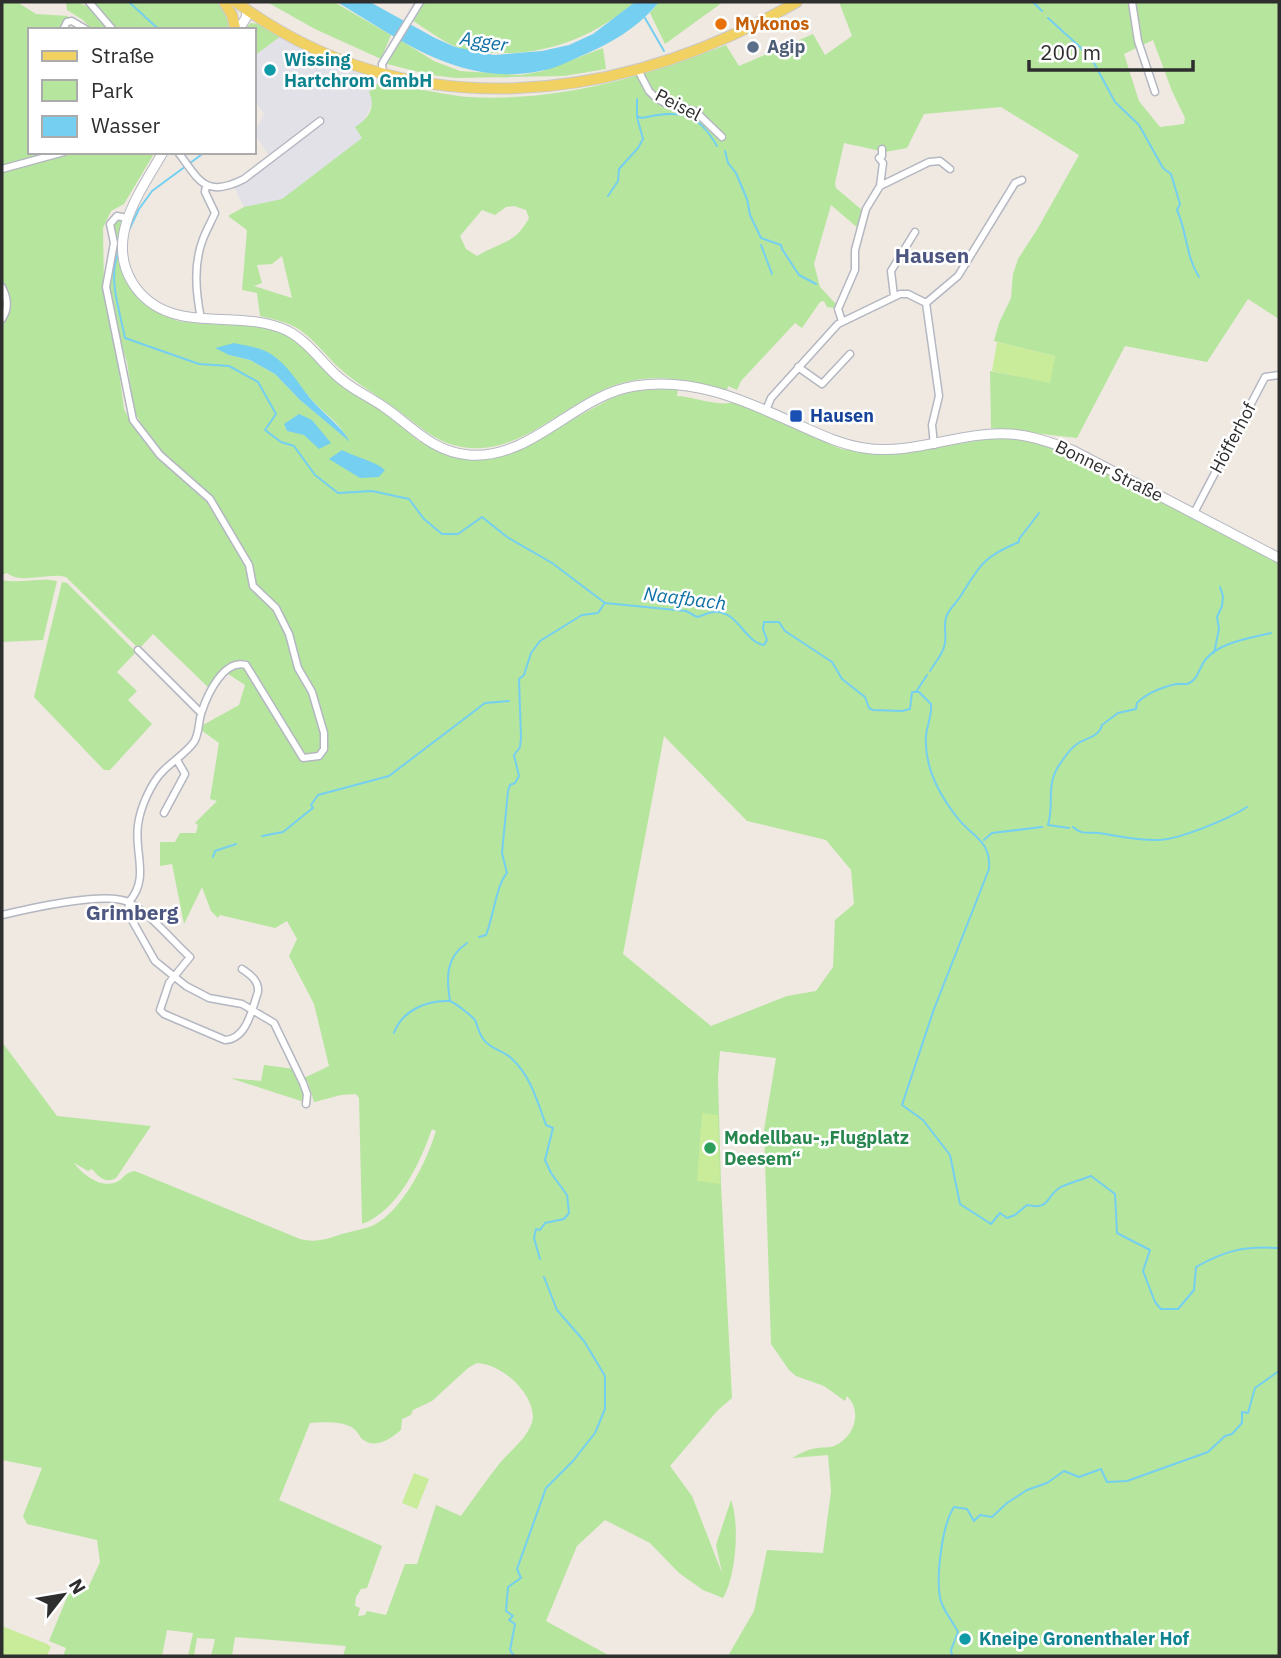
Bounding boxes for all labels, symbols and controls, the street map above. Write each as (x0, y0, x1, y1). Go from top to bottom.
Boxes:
place label: Mykonos (735, 12, 809, 35)
marker: Mykonos (713, 16, 729, 32)
water label: Agger (458, 25, 511, 57)
legend (28, 28, 256, 154)
scale bar (1029, 28, 1194, 72)
place label: Agip (767, 35, 805, 58)
text: 200 m (1040, 38, 1101, 66)
marker: Agip (745, 39, 761, 55)
text: Straße (91, 41, 154, 69)
place label: Wissing Hartchrom GmbH (284, 48, 432, 92)
marker: Wissing Hartchrom GmbH (262, 62, 278, 78)
text: Park (91, 76, 134, 104)
street label: Peisel (651, 83, 705, 126)
text: Wasser (91, 111, 161, 139)
district label: Hausen (895, 241, 969, 269)
street label: Höfferhof (1204, 398, 1261, 477)
place label: Hausen (810, 404, 874, 427)
marker: Hausen (788, 408, 804, 424)
street label: Bonner Straße (1051, 434, 1167, 507)
water label: Naafbach (642, 581, 728, 615)
district label: Grimberg (86, 898, 179, 926)
place label: Modellbau-„Flugplatz Deesem“ (724, 1126, 909, 1170)
marker: Modellbau-„Flugplatz Deesem“ (702, 1140, 718, 1156)
north arrow (28, 1560, 98, 1630)
text: N (64, 1574, 91, 1598)
place label: Kneipe Gronenthaler Hof (979, 1627, 1190, 1650)
marker: Kneipe Gronenthaler Hof (957, 1631, 973, 1647)

